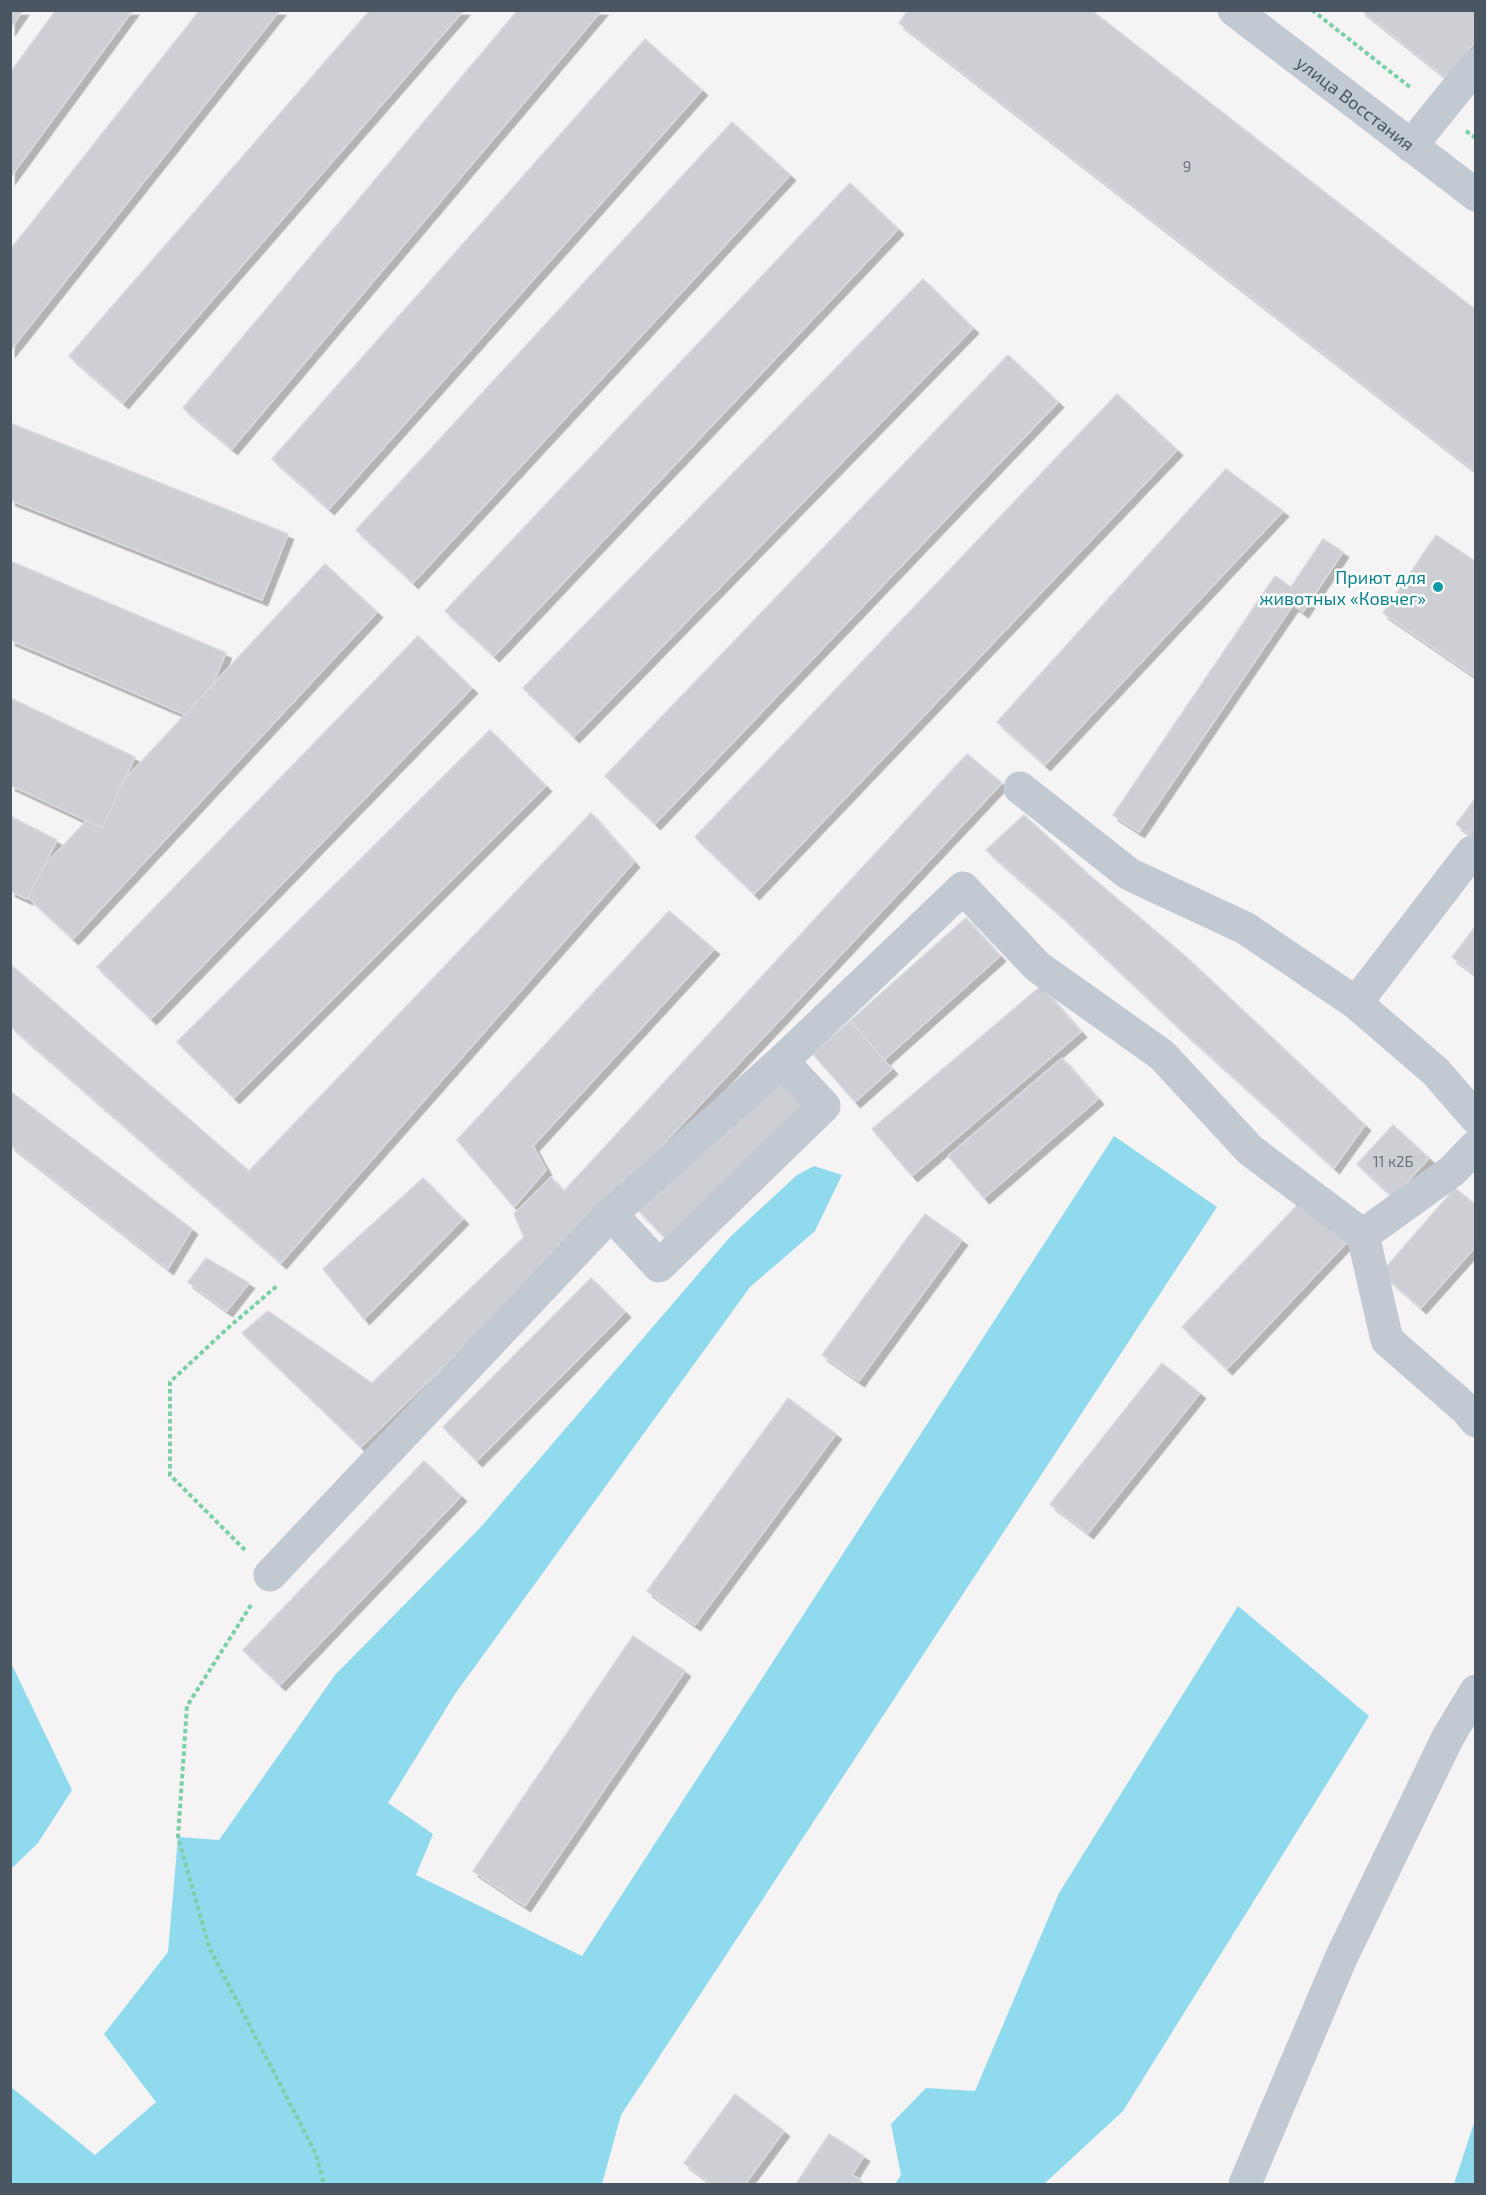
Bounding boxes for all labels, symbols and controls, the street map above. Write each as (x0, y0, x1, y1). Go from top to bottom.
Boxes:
street label: улица Восстания (1292, 51, 1419, 155)
house number: 9 (1183, 157, 1191, 175)
place label: Приют для животных «Ковчег» (1259, 566, 1426, 609)
marker: Приют для животных «Ковчег» (1431, 580, 1445, 594)
house number: 11 к2Б (1373, 1152, 1413, 1170)

